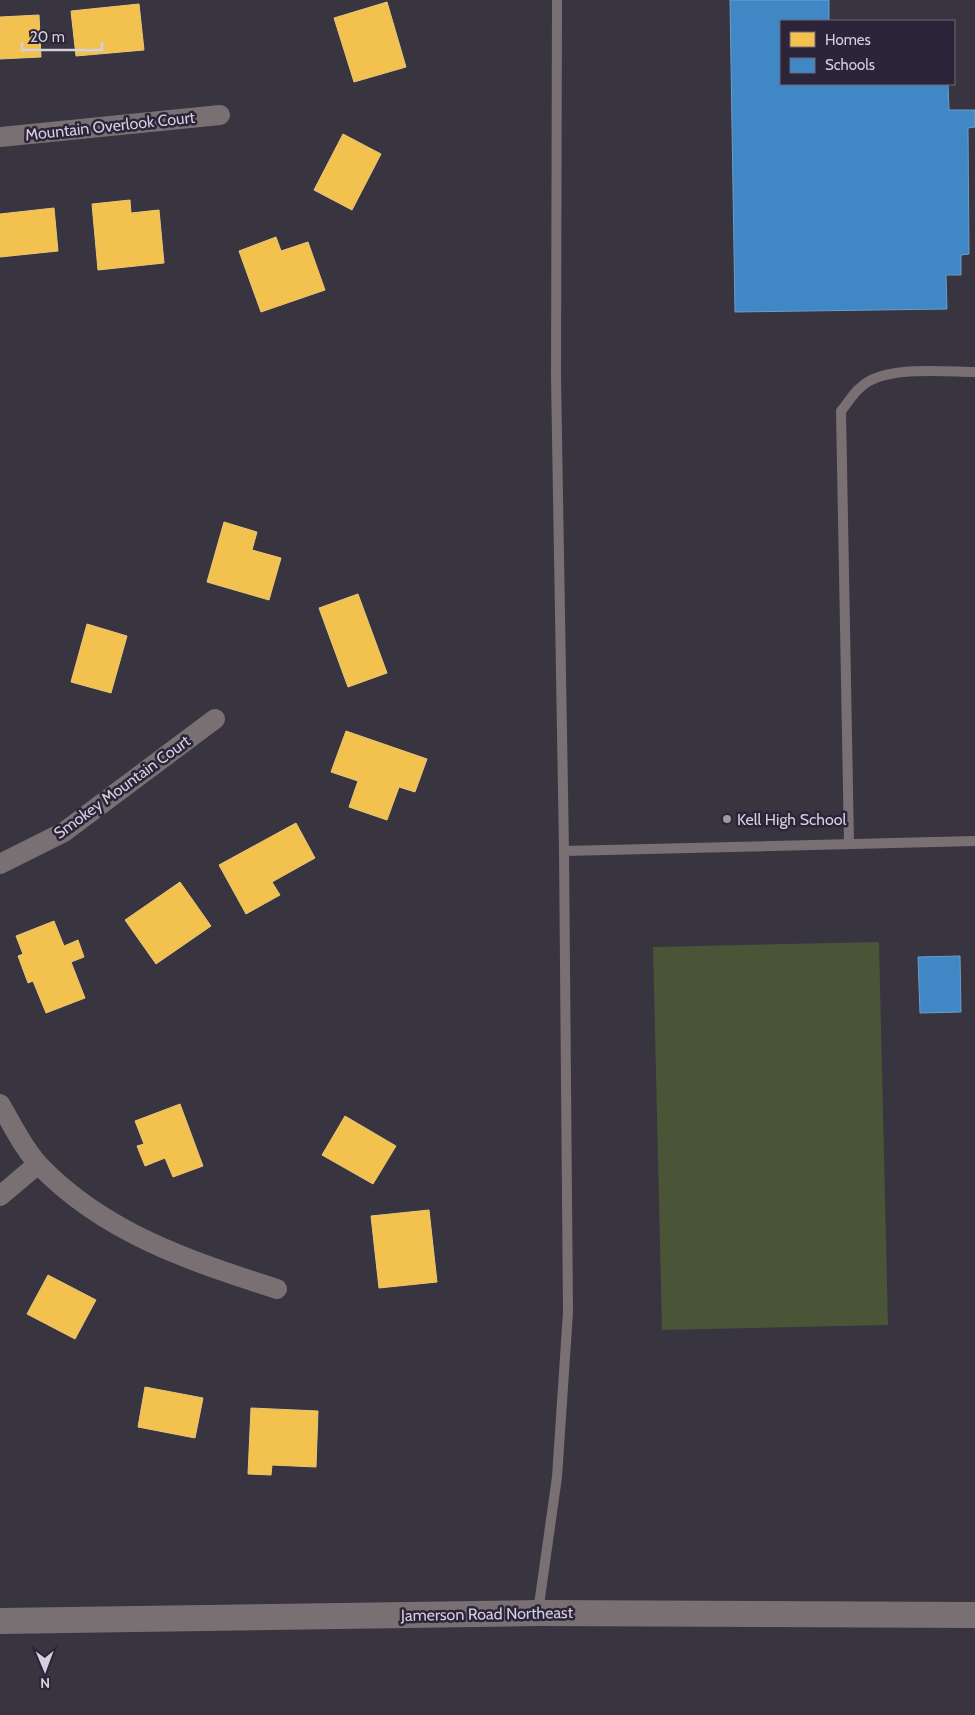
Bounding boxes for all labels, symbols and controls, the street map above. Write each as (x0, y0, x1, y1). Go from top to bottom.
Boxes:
scale bar (22, 20, 102, 52)
legend (780, 20, 955, 85)
text: 20 m (30, 28, 65, 46)
text: Homes (825, 31, 871, 49)
text: Schools (825, 56, 875, 74)
street label: Mountain Overlook Court (24, 108, 196, 144)
street label: Smokey Mountain Court (50, 731, 194, 843)
place label: Kell High School (737, 810, 847, 829)
marker: Kell High School (721, 813, 733, 825)
street label: Jamerson Road Northeast (400, 1603, 574, 1625)
north arrow (20, 1645, 70, 1695)
text: N (40, 1674, 50, 1692)

